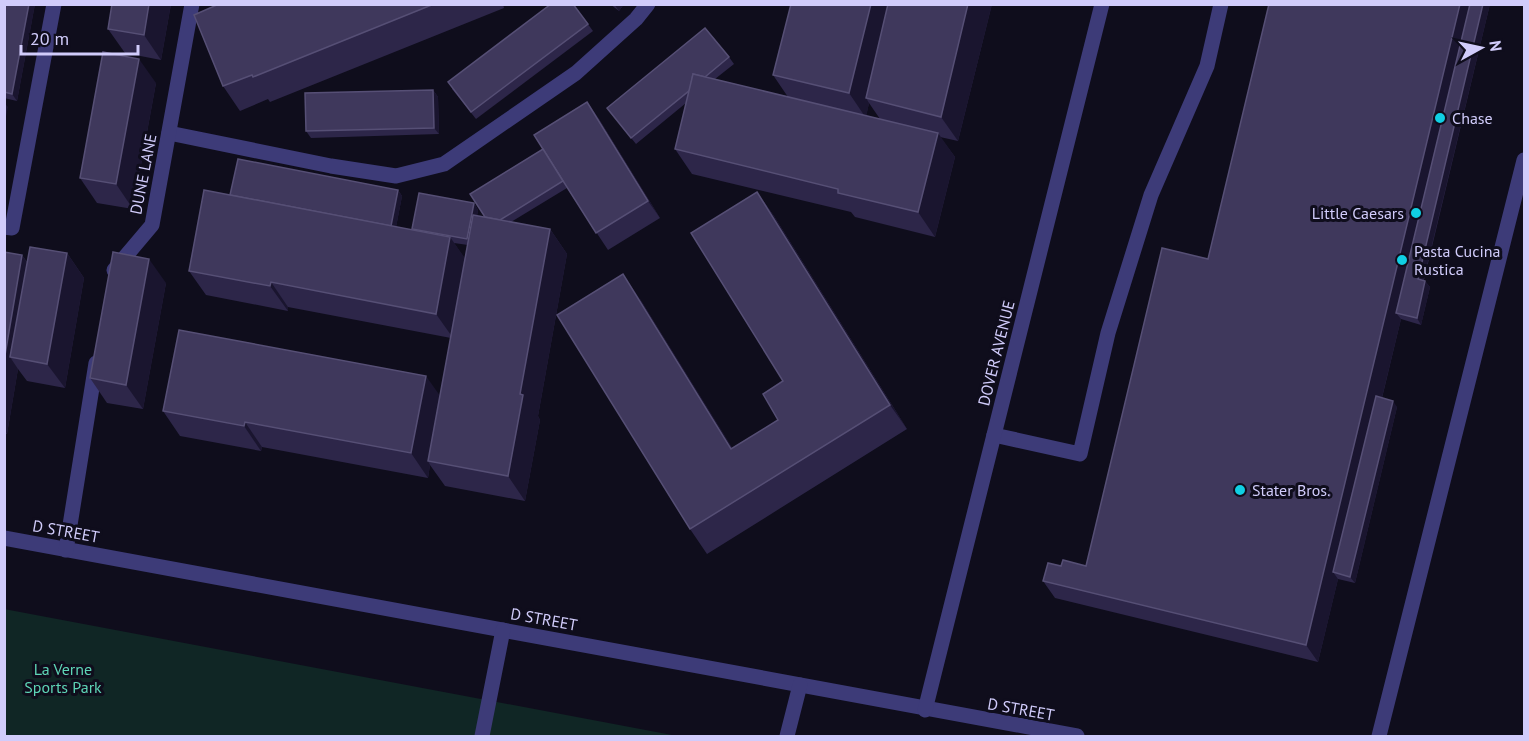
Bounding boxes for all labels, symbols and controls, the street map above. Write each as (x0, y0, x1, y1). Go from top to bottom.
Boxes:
scale bar (21, 18, 138, 56)
north arrow (1451, 18, 1511, 78)
text: 20 m (30, 27, 69, 50)
text: N (1485, 39, 1506, 53)
place label: Chase (1452, 108, 1493, 128)
marker: Chase (1433, 111, 1447, 125)
street label: DUNE LANE (125, 132, 161, 216)
place label: Little Caesars (1312, 203, 1404, 223)
marker: Little Caesars (1409, 206, 1423, 220)
place label: Pasta Cucina Rustica (1414, 241, 1500, 279)
marker: Pasta Cucina Rustica (1395, 253, 1409, 267)
street label: DOVER AVENUE (973, 298, 1019, 408)
place label: Stater Bros. (1252, 480, 1330, 500)
marker: Stater Bros. (1233, 483, 1247, 497)
street label: D STREET (31, 515, 101, 547)
street label: D STREET (509, 603, 579, 635)
park label: La Verne Sports Park (24, 659, 102, 697)
street label: D STREET (986, 693, 1056, 725)

